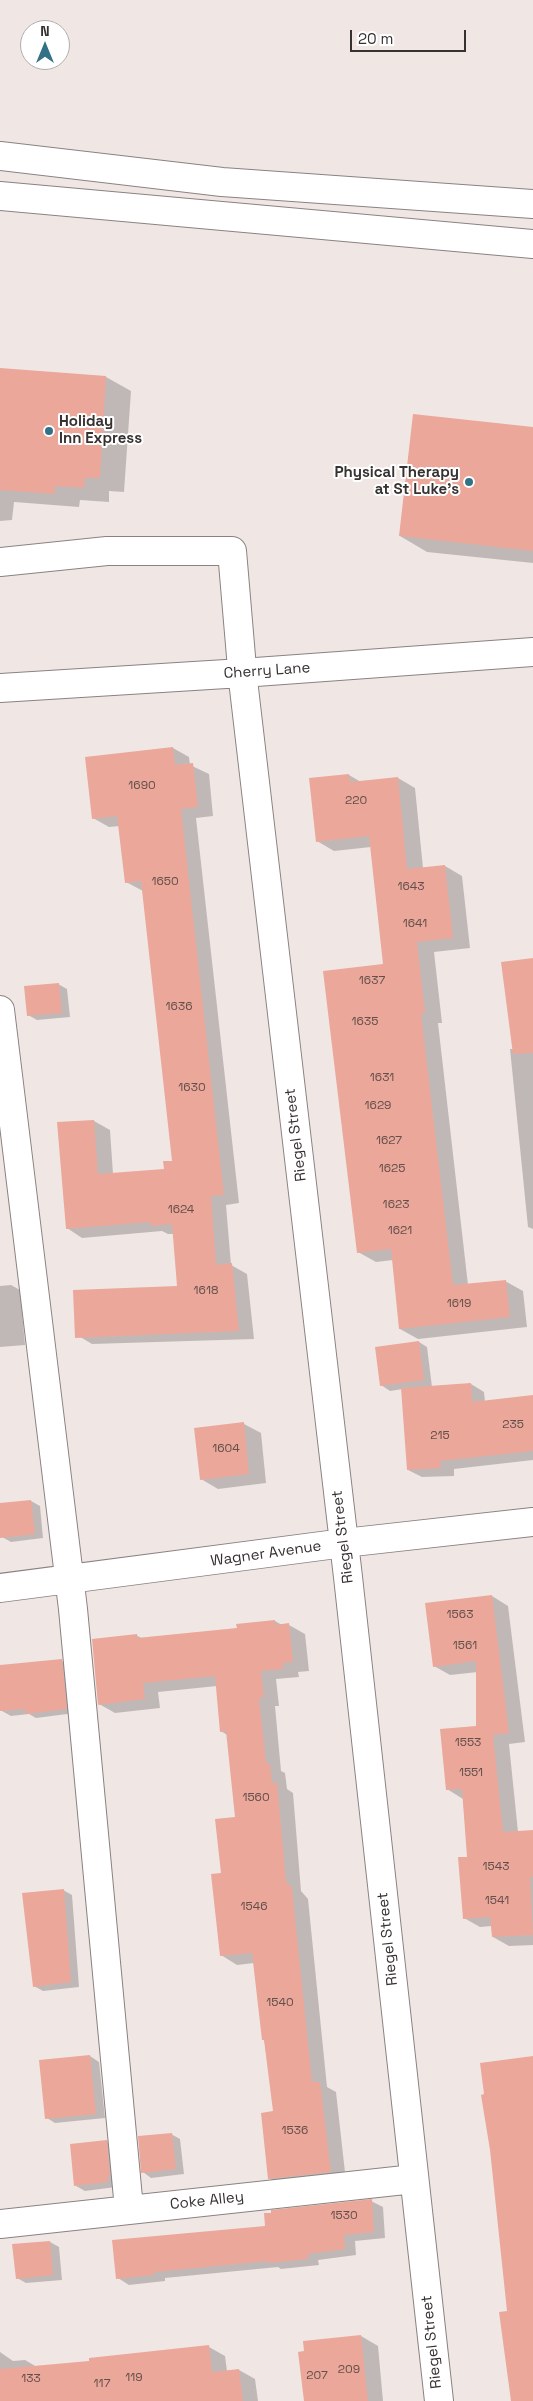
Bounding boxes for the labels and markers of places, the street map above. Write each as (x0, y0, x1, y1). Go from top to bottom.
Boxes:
place label: Holiday Inn Express (59, 413, 142, 448)
marker: Holiday Inn Express (43, 425, 55, 437)
place label: Physical Therapy at St Luke's (335, 464, 459, 499)
marker: Physical Therapy at St Luke's (463, 476, 475, 488)

